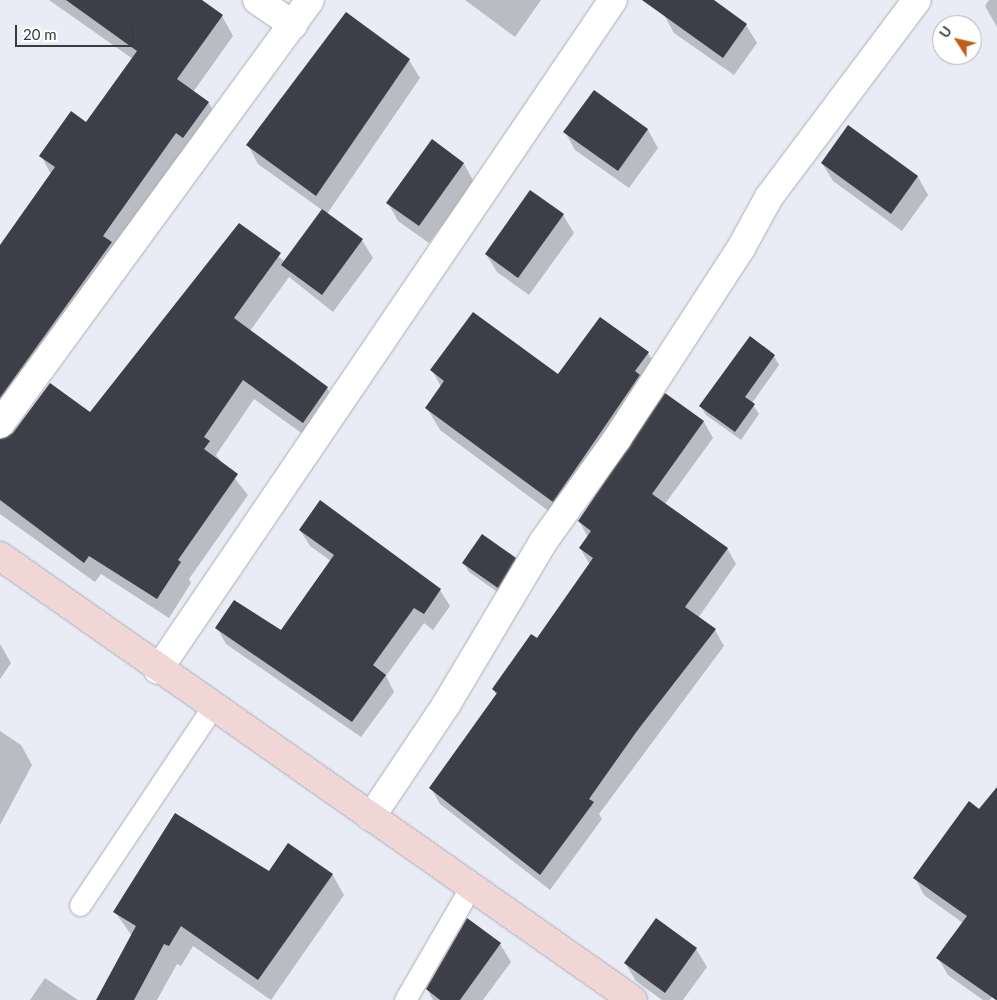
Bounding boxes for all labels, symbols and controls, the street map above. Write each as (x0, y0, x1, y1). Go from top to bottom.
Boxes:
scale bar (18, 15, 136, 47)
north arrow (932, 15, 982, 65)
text: U (935, 23, 955, 41)
text: 20 m (23, 25, 57, 43)

